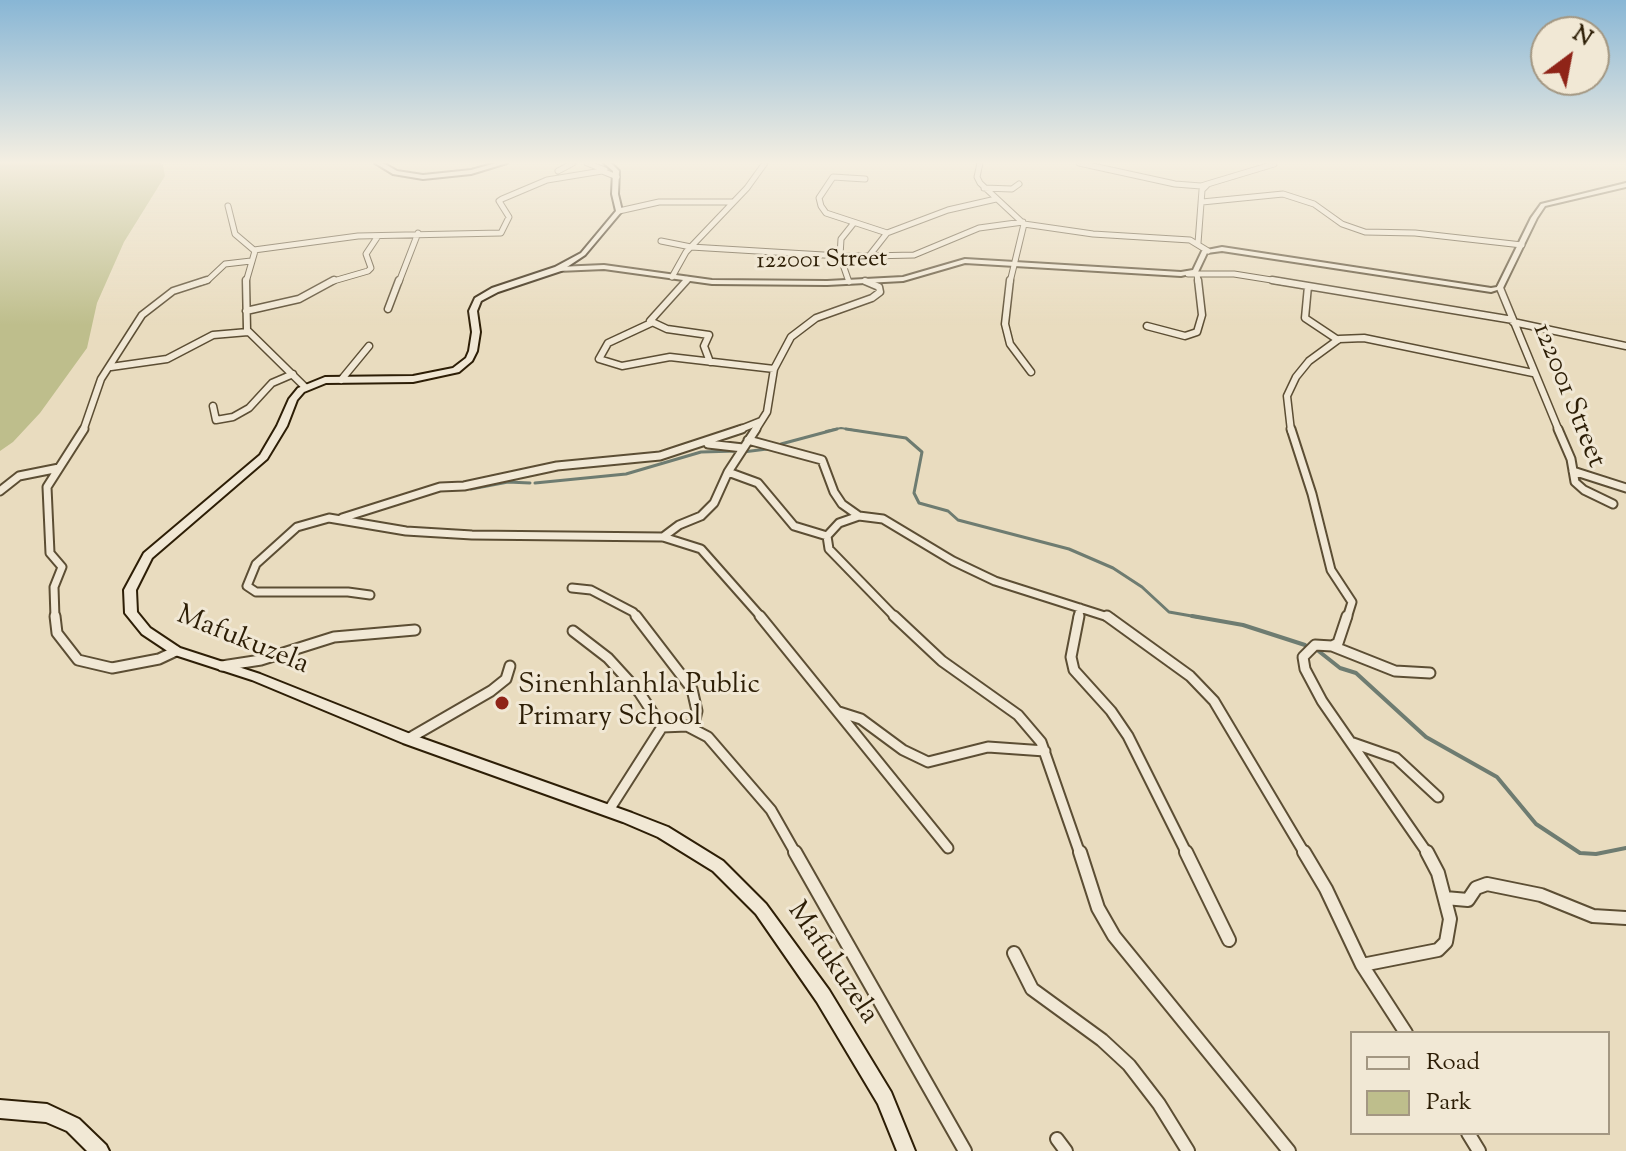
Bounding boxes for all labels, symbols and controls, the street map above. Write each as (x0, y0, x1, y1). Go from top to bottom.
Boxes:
north arrow (1530, 16, 1610, 96)
text: N (1566, 19, 1598, 56)
street label: 122001 Street (756, 246, 888, 278)
street label: 122001 Street (1523, 319, 1611, 473)
street label: Mafukuzela (171, 600, 313, 684)
place label: Sinenhlanhla Public Primary School (518, 670, 760, 736)
marker: Sinenhlanhla Public Primary School (493, 694, 511, 712)
street label: Mafukuzela (778, 897, 884, 1031)
legend (1350, 1031, 1610, 1135)
text: Road (1426, 1046, 1480, 1080)
text: Park (1426, 1086, 1472, 1120)

